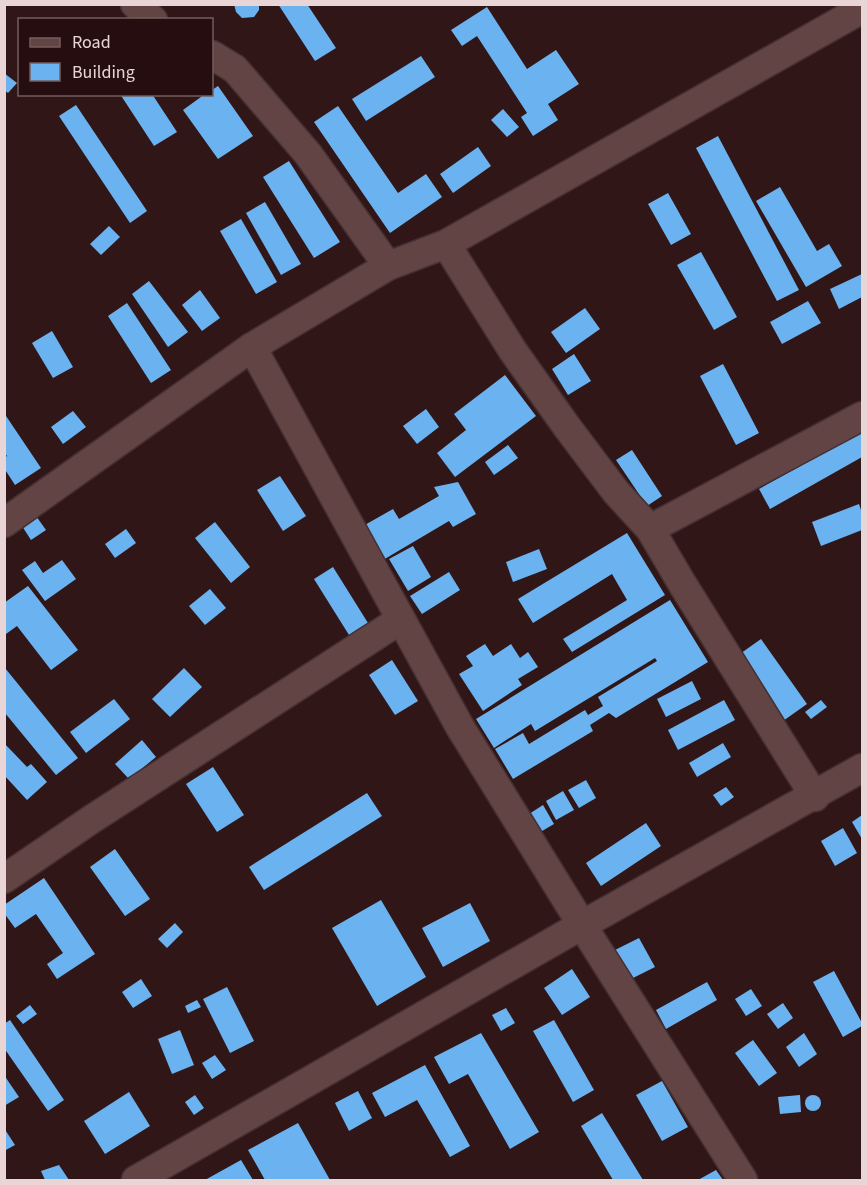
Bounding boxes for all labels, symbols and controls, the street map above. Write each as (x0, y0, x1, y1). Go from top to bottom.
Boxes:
legend (18, 18, 213, 96)
text: Road (72, 30, 111, 55)
text: Building (72, 60, 135, 85)

